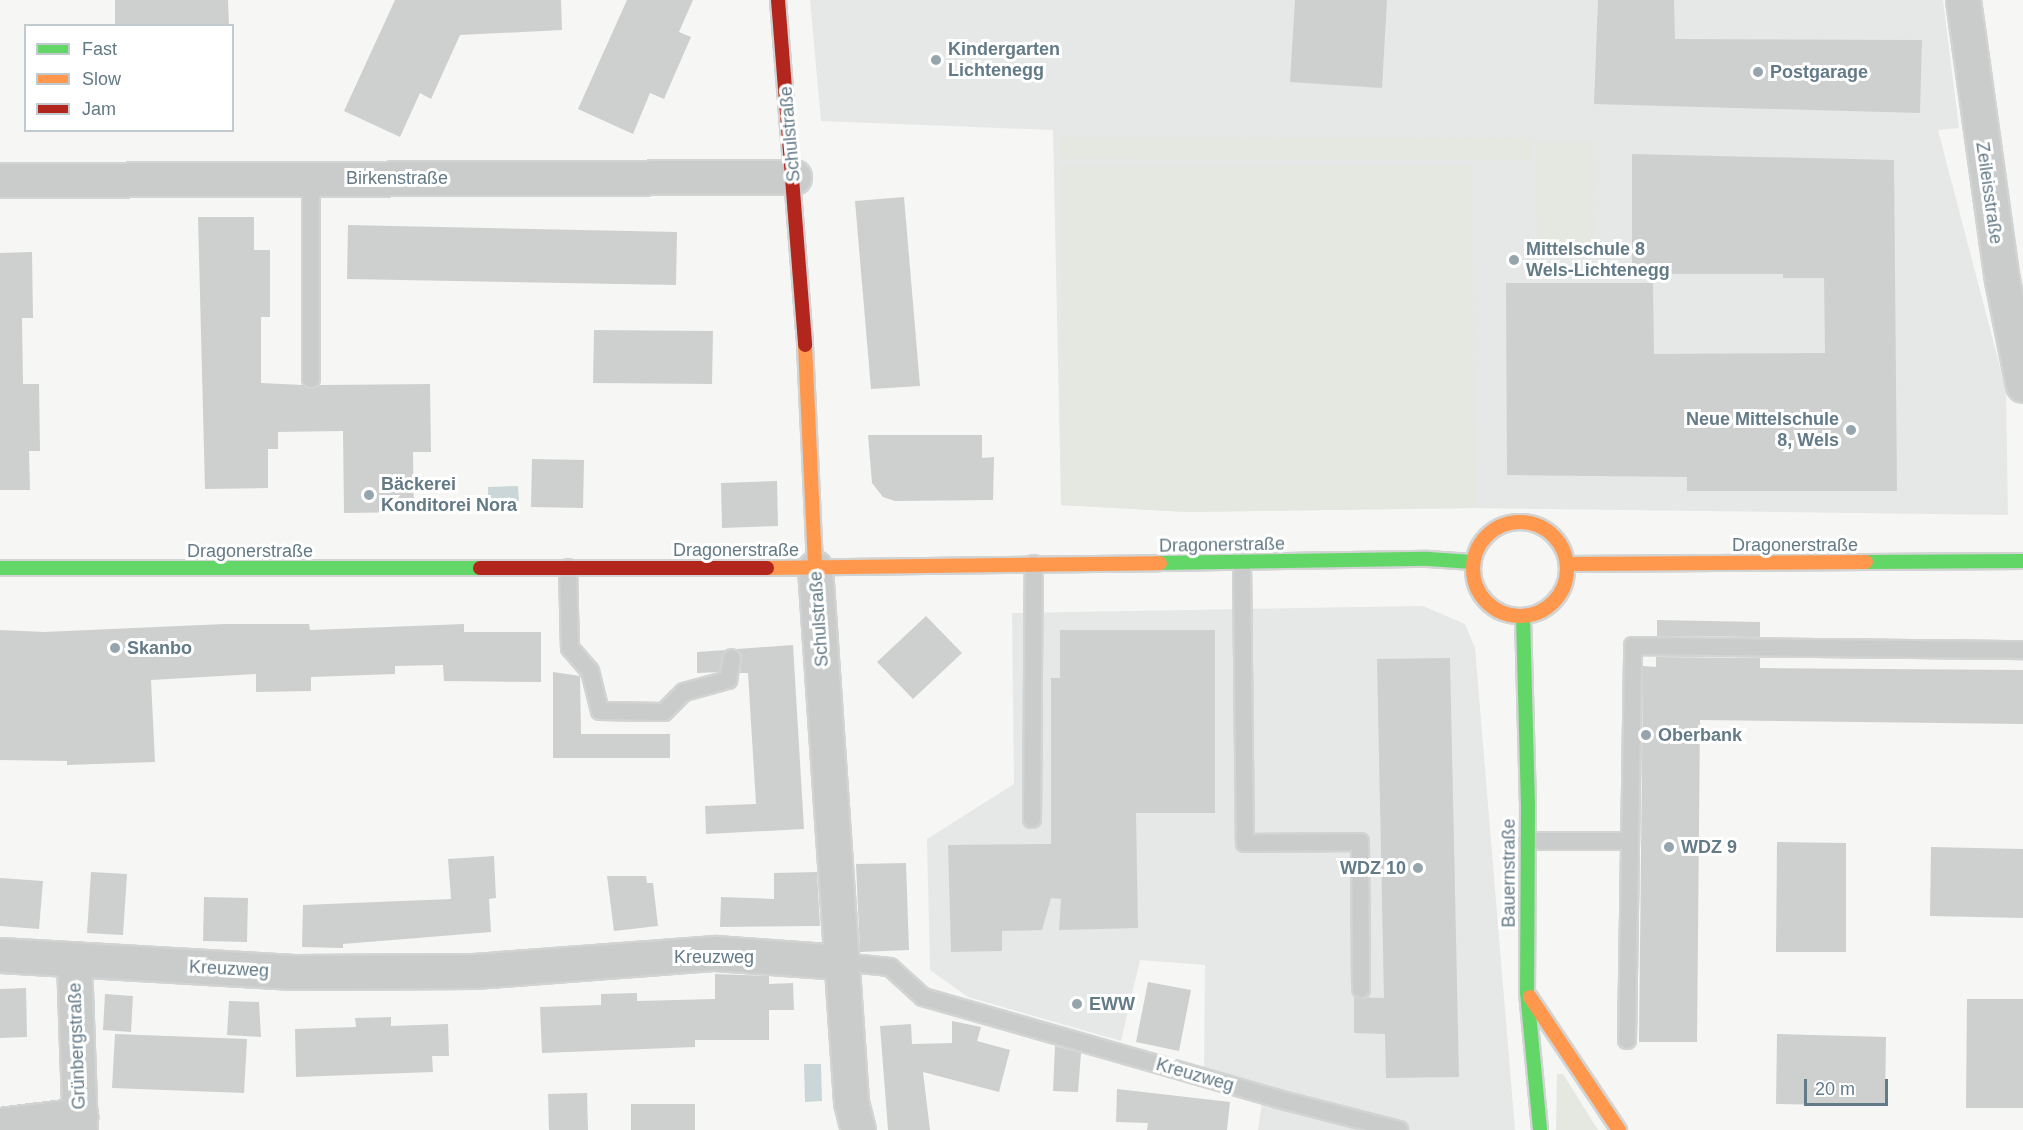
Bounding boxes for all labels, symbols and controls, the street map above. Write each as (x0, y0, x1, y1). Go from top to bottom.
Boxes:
legend (24, 24, 234, 132)
text: Fast (82, 39, 117, 59)
place label: Kindergarten Lichtenegg (948, 39, 1060, 82)
marker: Kindergarten Lichtenegg (929, 53, 943, 67)
place label: Postgarage (1770, 61, 1868, 83)
marker: Postgarage (1751, 65, 1765, 79)
text: Slow (82, 69, 121, 89)
street label: Schulstraße (775, 85, 805, 183)
text: Jam (82, 99, 116, 119)
street label: Zeileisstraße (1971, 140, 2007, 246)
street label: Birkenstraße (346, 167, 448, 189)
place label: Mittelschule 8 Wels-Lichtenegg (1526, 239, 1670, 282)
marker: Mittelschule 8 Wels-Lichtenegg (1507, 253, 1521, 267)
place label: Neue Mittelschule 8, Wels (1686, 409, 1839, 452)
marker: Neue Mittelschule 8, Wels (1844, 423, 1858, 437)
place label: Bäckerei Konditorei Nora (381, 474, 517, 516)
marker: Bäckerei Konditorei Nora (362, 488, 376, 502)
street label: Dragonerstraße (1159, 533, 1285, 557)
street label: Dragonerstraße (1732, 534, 1858, 556)
street label: Dragonerstraße (673, 539, 799, 561)
street label: Dragonerstraße (187, 540, 313, 562)
street label: Schulstraße (805, 570, 833, 668)
place label: Skanbo (127, 637, 192, 659)
marker: Skanbo (108, 641, 122, 655)
place label: Oberbank (1658, 724, 1742, 746)
marker: Oberbank (1639, 728, 1653, 742)
street label: Bauernstraße (1498, 818, 1520, 928)
place label: WDZ 9 (1681, 836, 1737, 858)
marker: WDZ 9 (1662, 840, 1676, 854)
place label: WDZ 10 (1340, 857, 1406, 879)
marker: WDZ 10 (1411, 861, 1425, 875)
street label: Kreuzweg (674, 946, 754, 968)
street label: Kreuzweg (188, 956, 270, 982)
street label: Grünbergstraße (64, 982, 90, 1110)
place label: EWW (1089, 993, 1135, 1015)
marker: EWW (1070, 997, 1084, 1011)
street label: Kreuzweg (1154, 1054, 1236, 1096)
scale bar (1807, 1067, 1891, 1105)
text: 20 m (1815, 1079, 1855, 1099)

